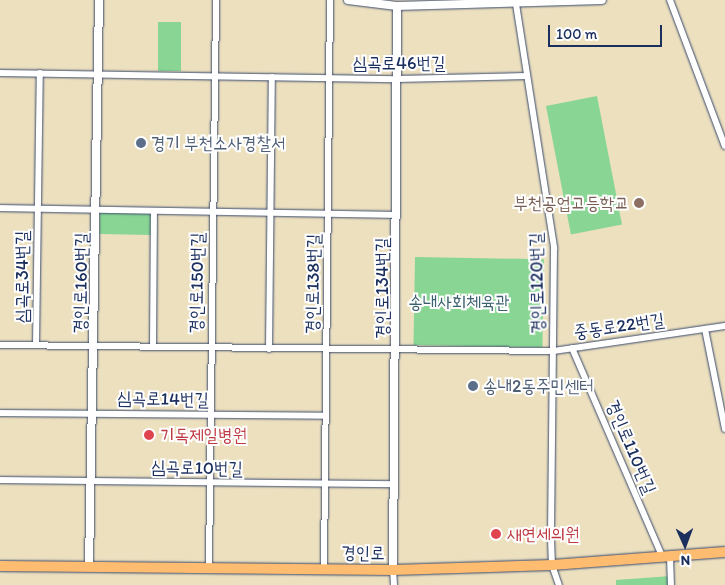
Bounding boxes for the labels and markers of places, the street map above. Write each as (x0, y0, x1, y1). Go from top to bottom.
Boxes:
place label: 경기 부천소사경찰서 (151, 132, 285, 154)
marker: 경기 부천소사경찰서 (135, 137, 147, 149)
place label: 부천공업고등학교 (513, 192, 629, 214)
marker: 부천공업고등학교 (633, 197, 645, 209)
place label: 송내2동주민센터 (483, 375, 594, 397)
marker: 송내2동주민센터 (467, 380, 479, 392)
place label: 기독제일병원 (160, 424, 247, 446)
marker: 기독제일병원 (142, 428, 156, 442)
place label: 새연세의원 (507, 523, 579, 545)
marker: 새연세의원 (489, 527, 503, 541)

